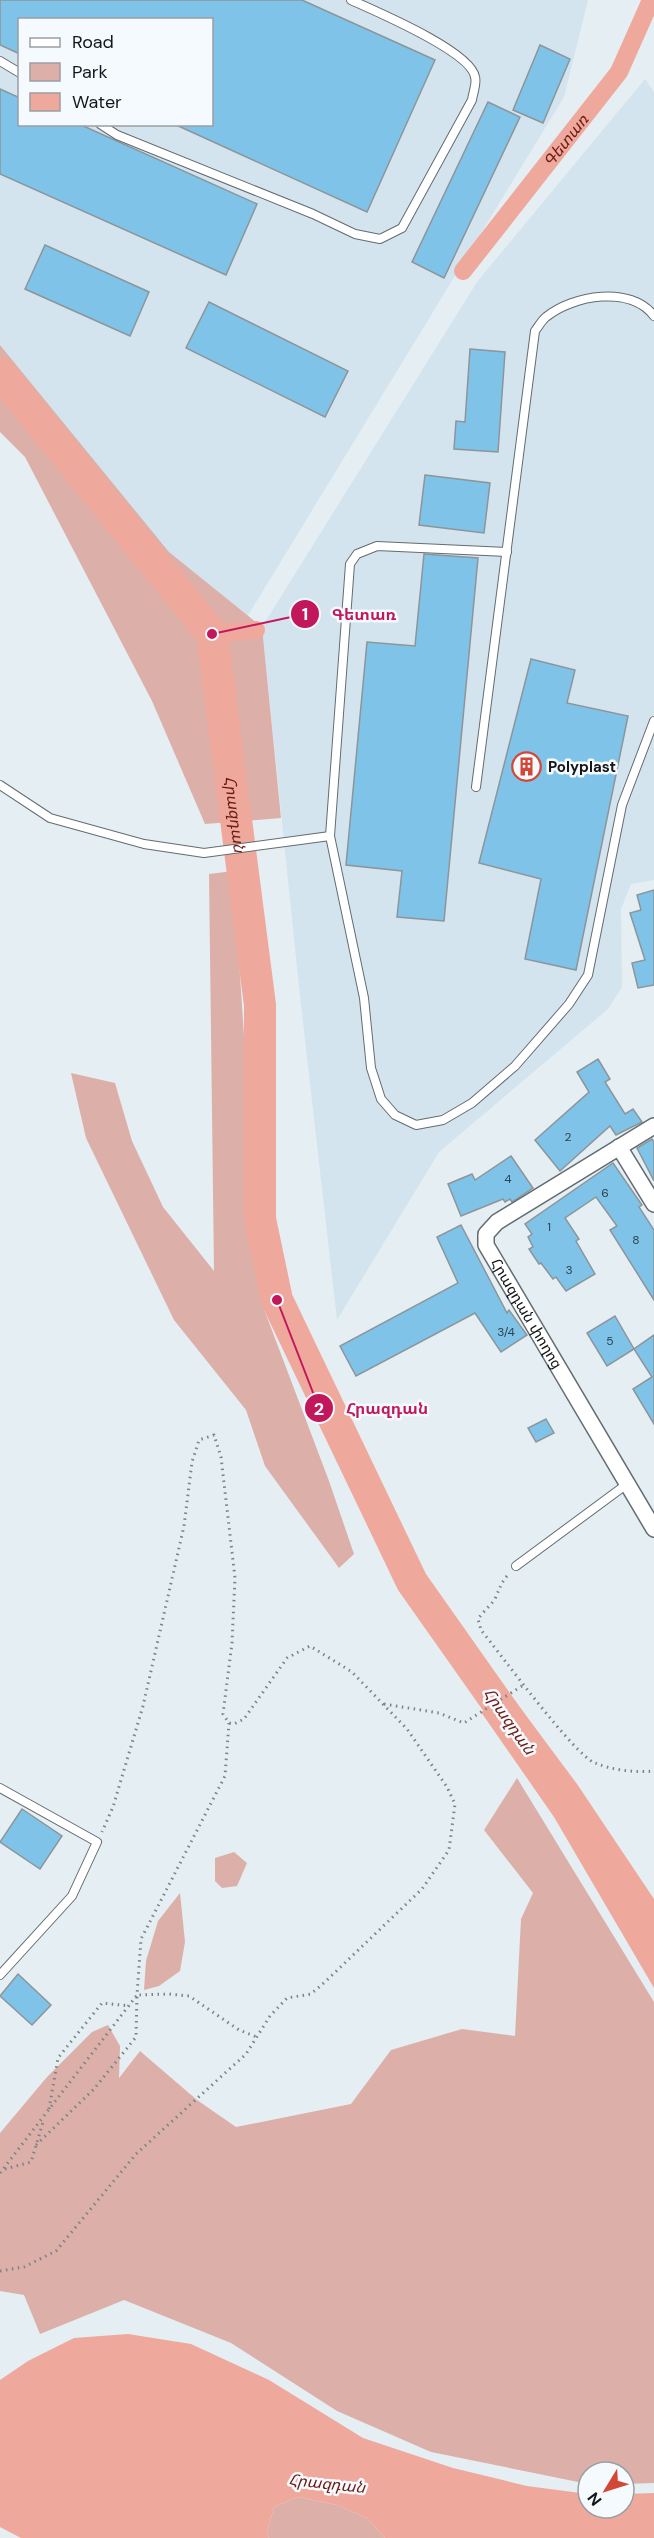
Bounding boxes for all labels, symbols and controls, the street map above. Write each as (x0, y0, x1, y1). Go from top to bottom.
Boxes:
legend (18, 18, 213, 126)
text: Road (72, 30, 114, 54)
text: Park (72, 60, 108, 84)
text: Water (72, 90, 122, 114)
water label: Գետառ (539, 109, 594, 171)
callout: Գետառ (290, 597, 409, 631)
text: 1 (302, 602, 308, 626)
text: Գետառ (332, 604, 396, 625)
building icon: Polyplast (511, 751, 543, 783)
place label: Polyplast (548, 757, 616, 777)
water label: Հրազդան (219, 775, 250, 855)
house number: 2 (565, 1129, 572, 1145)
house number: 4 (504, 1171, 512, 1187)
house number: 6 (601, 1185, 609, 1201)
house number: 1 (547, 1219, 551, 1235)
house number: 8 (632, 1232, 640, 1248)
street label: Հրազդան փողոց (486, 1255, 567, 1373)
house number: 3 (565, 1262, 573, 1278)
house number: 3/4 (497, 1324, 515, 1340)
house number: 5 (606, 1333, 614, 1349)
callout: Հրազդան (304, 1391, 441, 1425)
text: 2 (314, 1397, 324, 1421)
text: Հրազդան (346, 1398, 428, 1419)
water label: Հրազդան (479, 1684, 541, 1760)
north arrow (576, 2460, 636, 2520)
water label: Հրազդան (288, 2469, 368, 2498)
text: N (583, 2488, 606, 2510)

